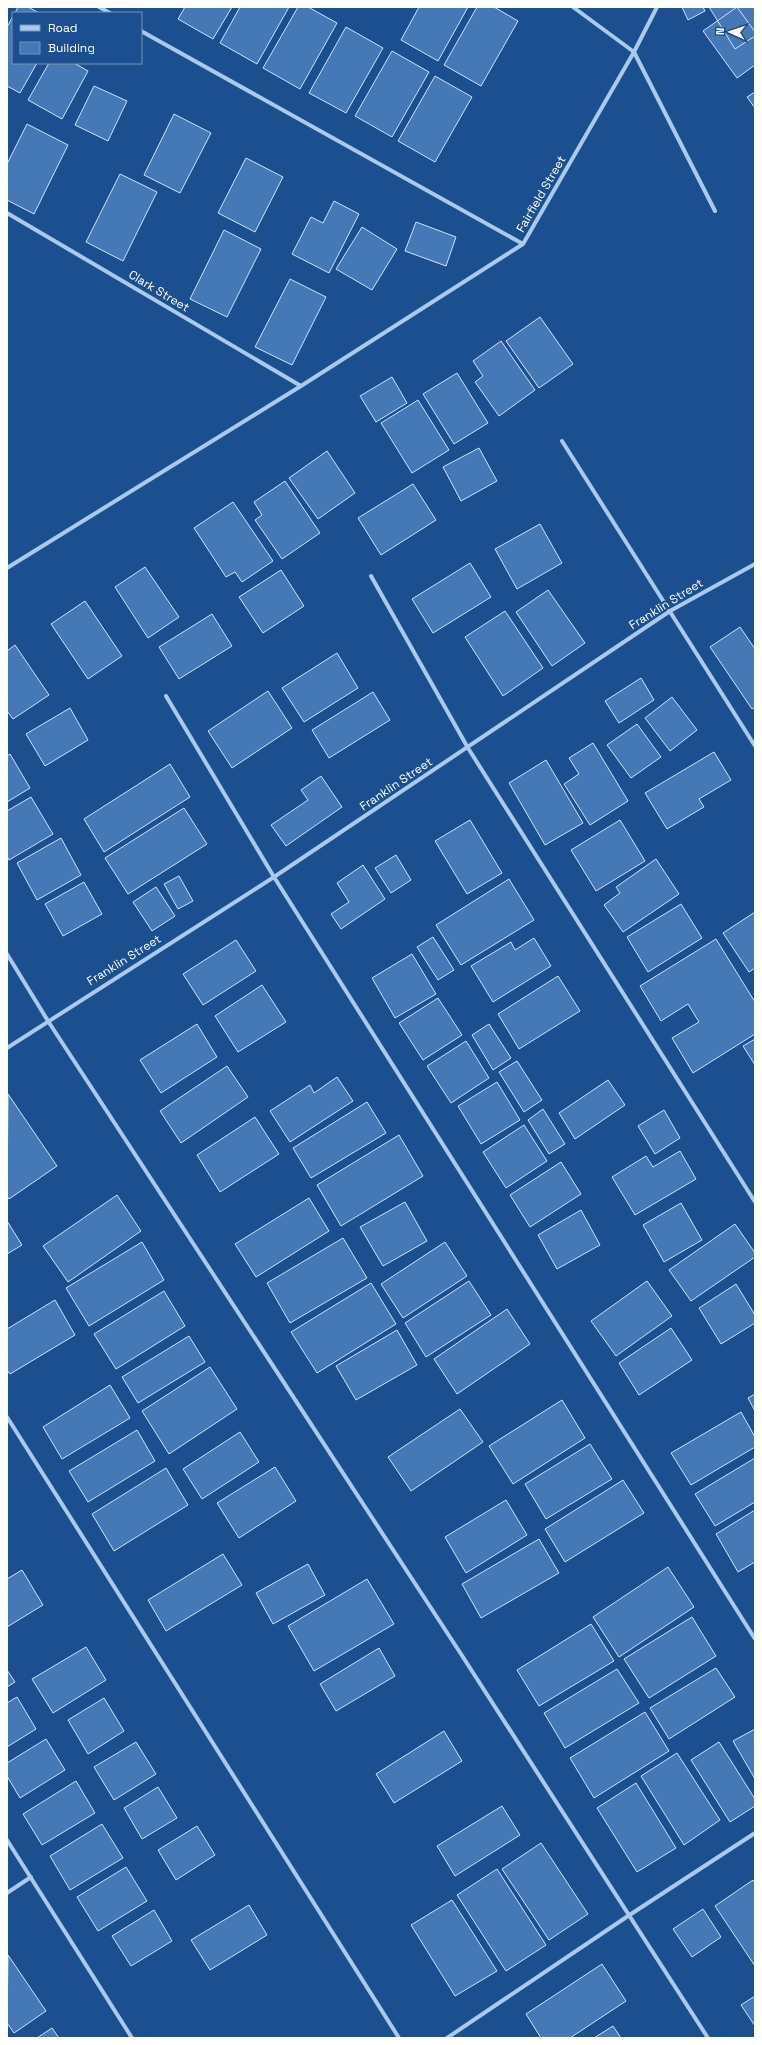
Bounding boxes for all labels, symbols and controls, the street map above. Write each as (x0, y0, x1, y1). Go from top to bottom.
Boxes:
legend (12, 12, 142, 64)
north arrow (710, 12, 750, 52)
text: Road (48, 20, 77, 36)
text: N (713, 27, 727, 36)
text: Building (48, 40, 95, 56)
street label: Fairfield Street (513, 153, 569, 235)
street label: Clark Street (126, 267, 192, 315)
street label: Franklin Street (626, 575, 706, 633)
street label: Franklin Street (356, 754, 436, 814)
street label: Franklin Street (84, 931, 164, 989)

